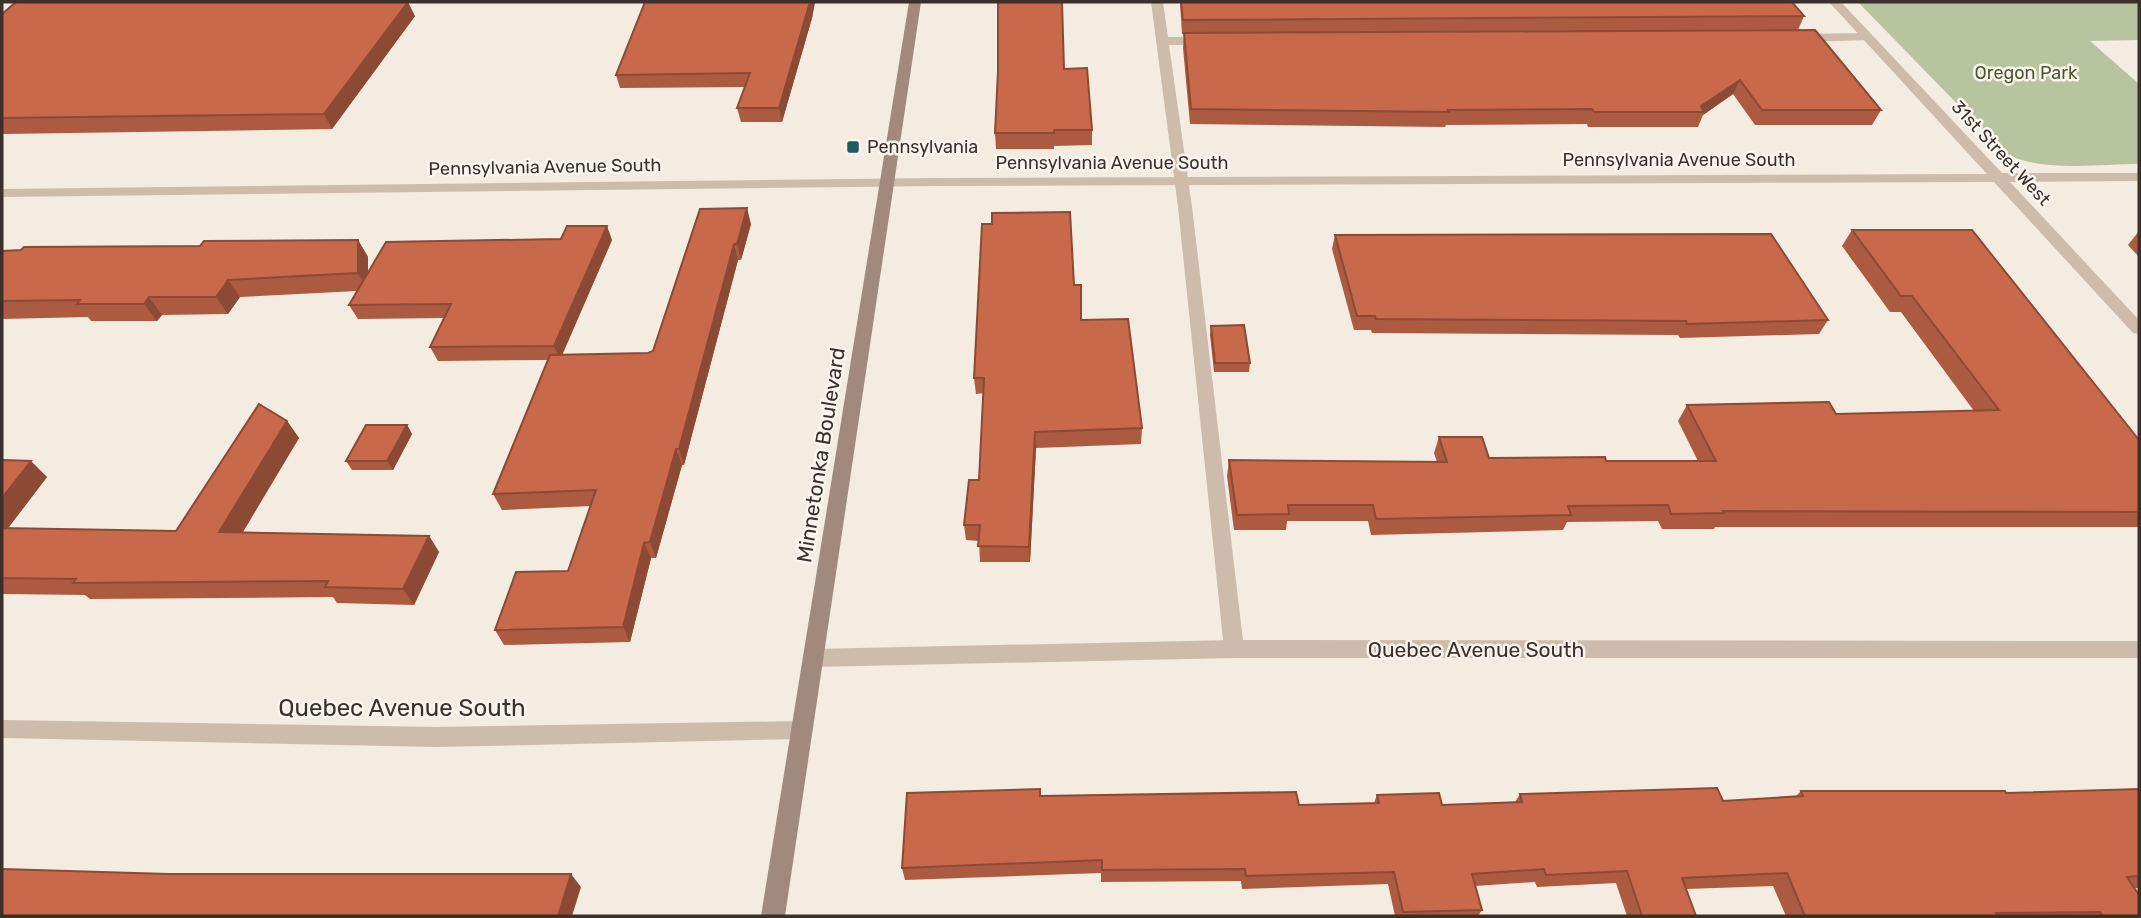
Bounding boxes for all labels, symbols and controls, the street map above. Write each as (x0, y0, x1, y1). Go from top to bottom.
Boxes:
park label: Oregon Park (1975, 62, 2078, 84)
street label: 31st Street West (1947, 96, 2055, 210)
place label: Pennsylvania (867, 136, 978, 158)
marker: Pennsylvania (845, 139, 861, 155)
street label: Pennsylvania Avenue South (1563, 149, 1796, 171)
street label: Pennsylvania Avenue South (996, 152, 1229, 174)
street label: Pennsylvania Avenue South (428, 154, 662, 180)
street label: Minnetonka Boulevard (791, 346, 850, 564)
street label: Quebec Avenue South (1368, 637, 1584, 662)
street label: Quebec Avenue South (278, 694, 526, 722)

